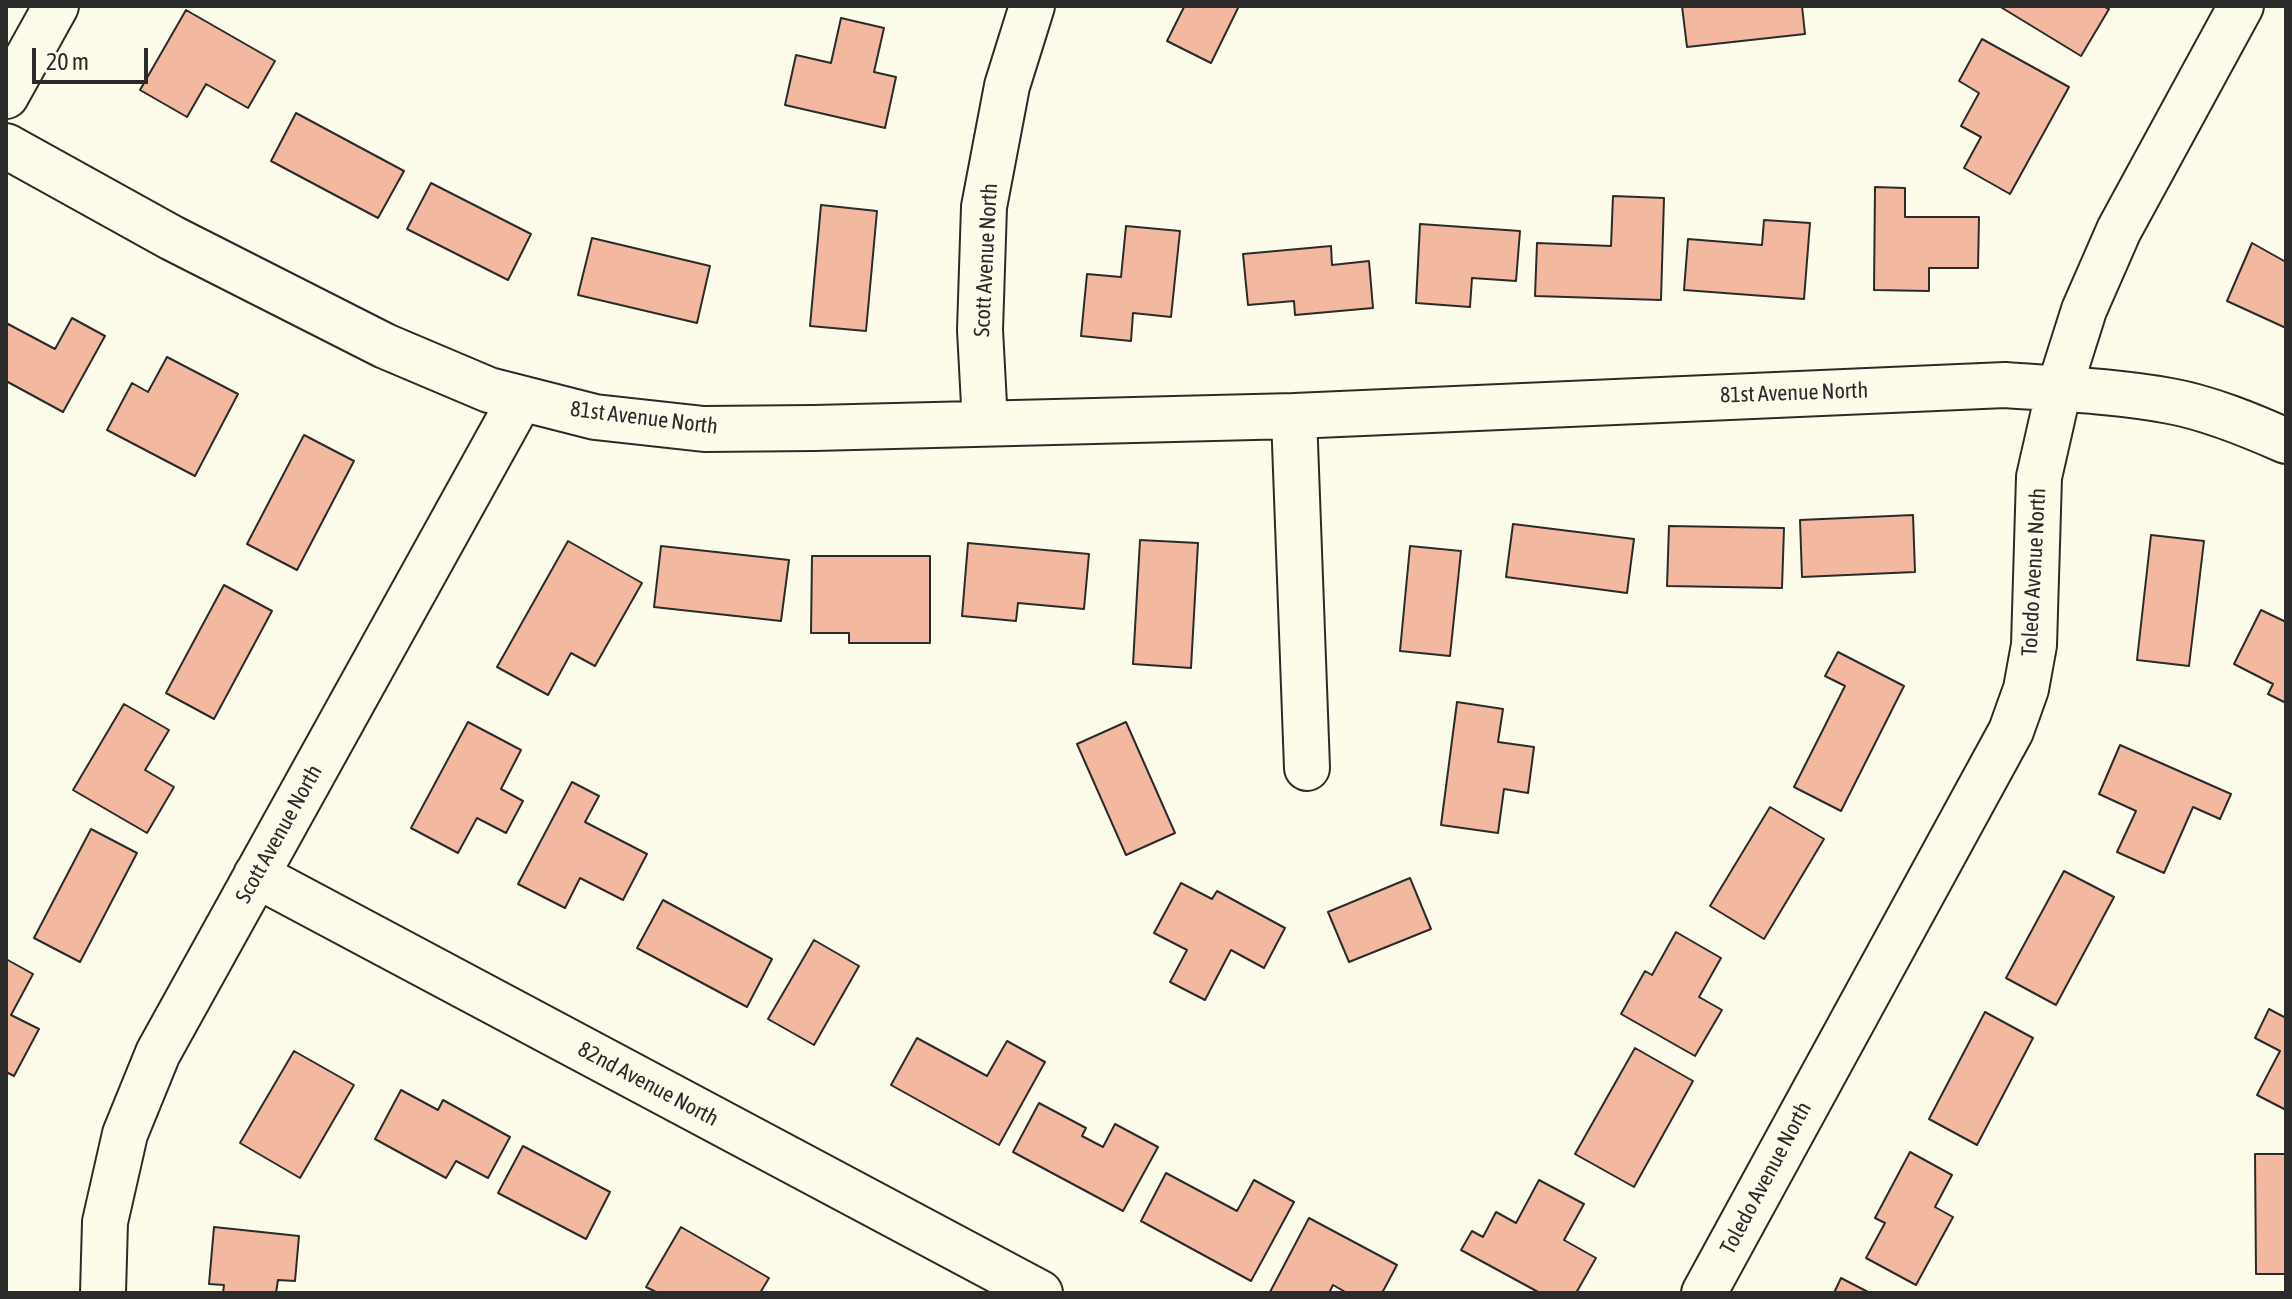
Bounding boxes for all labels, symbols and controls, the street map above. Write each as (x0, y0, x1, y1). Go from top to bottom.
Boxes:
scale bar (36, 32, 152, 82)
text: 20 m (46, 48, 89, 75)
street label: Scott Avenue North (969, 182, 1003, 338)
street label: 81st Avenue North (1719, 377, 1869, 409)
street label: 81st Avenue North (569, 396, 719, 440)
street label: Toledo Avenue North (2016, 487, 2052, 657)
street label: Scott Avenue North (230, 760, 328, 908)
street label: 82nd Avenue North (573, 1036, 723, 1132)
street label: Toledo Avenue North (1715, 1097, 1817, 1259)

